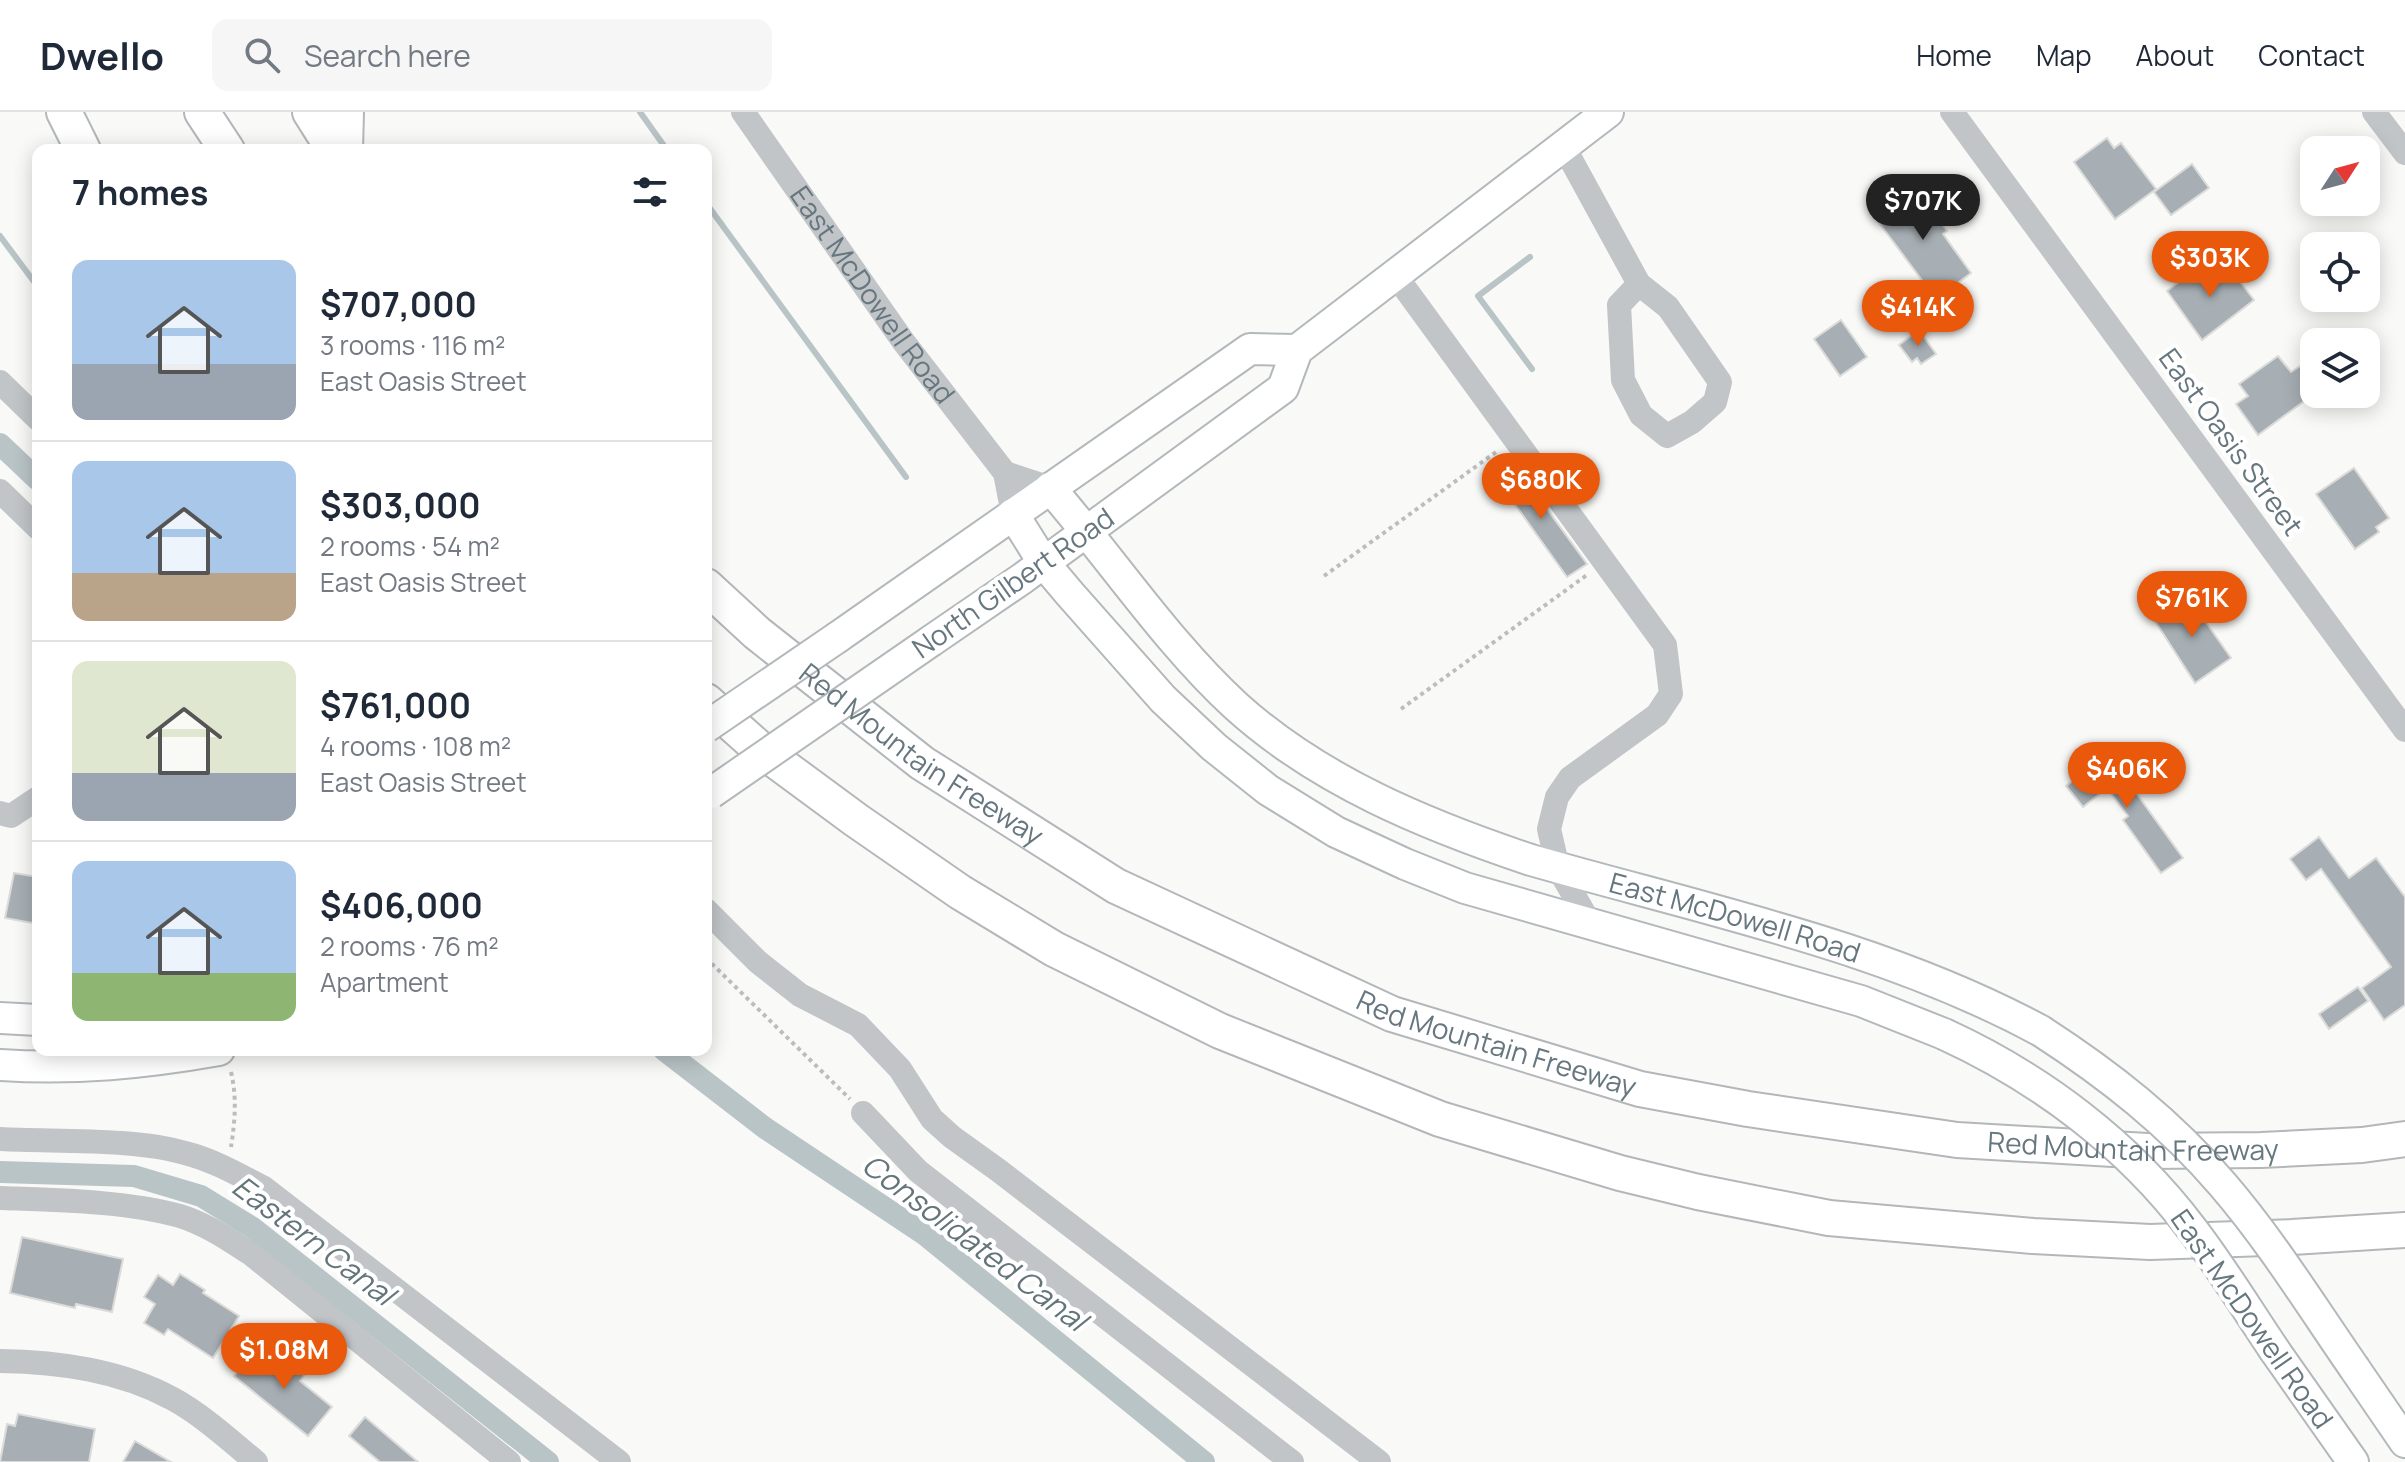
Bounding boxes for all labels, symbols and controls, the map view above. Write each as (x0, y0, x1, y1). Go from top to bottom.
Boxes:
search box (212, 19, 772, 91)
text: Dwello (40, 29, 164, 81)
icon: search (240, 33, 284, 77)
text: Search here (304, 35, 471, 76)
text: Home (1916, 36, 1992, 74)
text: Map (2036, 36, 2092, 74)
text: About (2136, 36, 2214, 74)
text: Contact (2258, 36, 2365, 74)
north arrow (2300, 136, 2380, 216)
map controls (2300, 136, 2380, 408)
text: 7 homes (72, 169, 208, 215)
icon: filters (628, 170, 672, 214)
pin: $707K (1867, 174, 1979, 242)
street label: East McDowell Road (782, 178, 964, 411)
text: $707K (1884, 182, 1962, 218)
pin: $303K (2154, 231, 2266, 299)
button: locate (2300, 232, 2380, 312)
text: $303K (2170, 239, 2250, 275)
pin: $414K (1862, 280, 1974, 348)
text: $707,000 (320, 281, 477, 327)
text: $414K (1880, 288, 1956, 324)
icon: home (136, 292, 232, 388)
text: 3 rooms · 116 m² (320, 327, 506, 363)
button: layers (2300, 328, 2380, 408)
street label: East Oasis Street (2151, 340, 2313, 543)
text: East Oasis Street (320, 363, 527, 399)
pin: $680K (1485, 453, 1597, 521)
text: $680K (1500, 461, 1582, 497)
text: $303,000 (320, 482, 481, 528)
icon: home (136, 493, 232, 589)
street label: North Gilbert Road (904, 498, 1121, 666)
text: 2 rooms · 54 m² (320, 528, 500, 564)
text: East Oasis Street (320, 564, 527, 600)
pin: $761K (2136, 571, 2248, 639)
text: $761K (2155, 579, 2229, 615)
street label: Red Mountain Freeway (792, 654, 1051, 853)
text: $761,000 (320, 682, 471, 728)
icon: home (136, 693, 232, 789)
text: 4 rooms · 108 m² (320, 728, 511, 764)
pin: $406K (2071, 742, 2183, 810)
text: $406K (2086, 750, 2168, 786)
text: East Oasis Street (320, 764, 527, 800)
street label: East McDowell Road (1606, 863, 1866, 971)
text: $406,000 (320, 882, 483, 928)
icon: home (136, 893, 232, 989)
text: 2 rooms · 76 m² (320, 928, 499, 964)
text: Apartment (320, 964, 449, 1000)
street label: Red Mountain Freeway (1351, 980, 1641, 1105)
street label: Red Mountain Freeway (1987, 1122, 2280, 1169)
water label: Consolidated Canal (854, 1144, 1099, 1342)
water label: Eastern Canal (225, 1165, 406, 1317)
street label: East McDowell Road (2163, 1201, 2343, 1435)
pin: $1.08M (219, 1323, 349, 1391)
text: $1.08M (239, 1331, 329, 1367)

